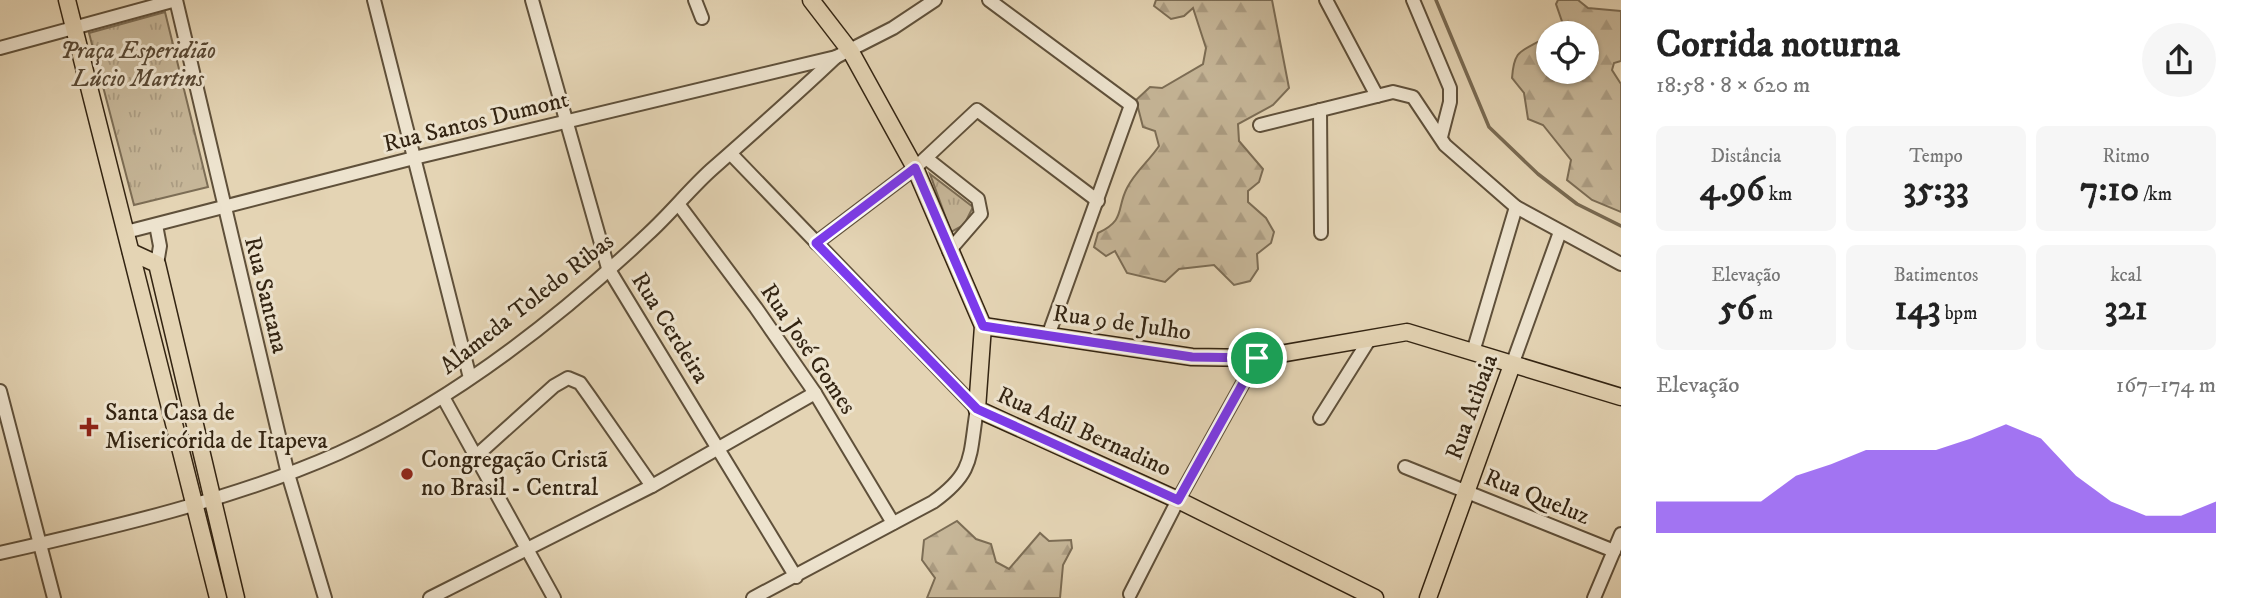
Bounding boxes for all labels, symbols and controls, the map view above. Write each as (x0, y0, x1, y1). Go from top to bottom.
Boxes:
map controls (1536, 21, 1599, 84)
button: locate (1536, 21, 1599, 84)
text: Corrida noturna (1656, 21, 1900, 69)
button: share (2142, 23, 2216, 97)
park label: Praça Esperidião Lúcio Martins (60, 36, 216, 94)
text: 18:58 · 8 × 620 m (1656, 71, 1810, 100)
street label: Rua Santos Dumont (380, 84, 572, 160)
text: Distância (1711, 145, 1781, 168)
text: Tempo (1909, 145, 1963, 168)
text: Ritmo (2103, 145, 2150, 168)
text: 4.96 (1700, 168, 1765, 212)
text: 35:33 (1903, 168, 1969, 212)
text: 7:10 (2080, 168, 2139, 212)
text: km (1765, 183, 1792, 206)
text: /km (2139, 183, 2172, 206)
street label: Alameda Toledo Ribas (434, 227, 620, 381)
street label: Rua Santana (237, 234, 295, 357)
text: Elevação (1712, 264, 1780, 287)
text: Batimentos (1894, 264, 1978, 287)
text: kcal (2110, 264, 2142, 287)
street label: Rua Cerdeira (624, 267, 716, 390)
street label: Rua José Gomes (753, 278, 863, 420)
text: 56 (1719, 287, 1755, 331)
text: 143 (1895, 287, 1941, 331)
text: 321 (2104, 287, 2148, 331)
street label: Rua 9 de Julho (1051, 298, 1193, 348)
text: m (1755, 302, 1773, 325)
text: bpm (1941, 302, 1977, 325)
pin (1227, 328, 1287, 388)
icon: arrive (1238, 339, 1276, 377)
street label: Rua Atibaia (1439, 350, 1505, 464)
text: Elevação (1656, 371, 1739, 400)
text: 167–174 m (2116, 371, 2216, 400)
street label: Rua Adil Bernadino (992, 380, 1176, 484)
place label: Santa Casa de Misericórida de Itapeva (105, 398, 329, 456)
marker: Santa Casa de Misericórida de Itapeva (79, 417, 99, 437)
place label: Congregação Cristã no Brasil - Central (421, 445, 609, 503)
street label: Rua Queluz (1480, 462, 1595, 532)
marker: Congregação Cristã no Brasil - Central (399, 466, 415, 482)

